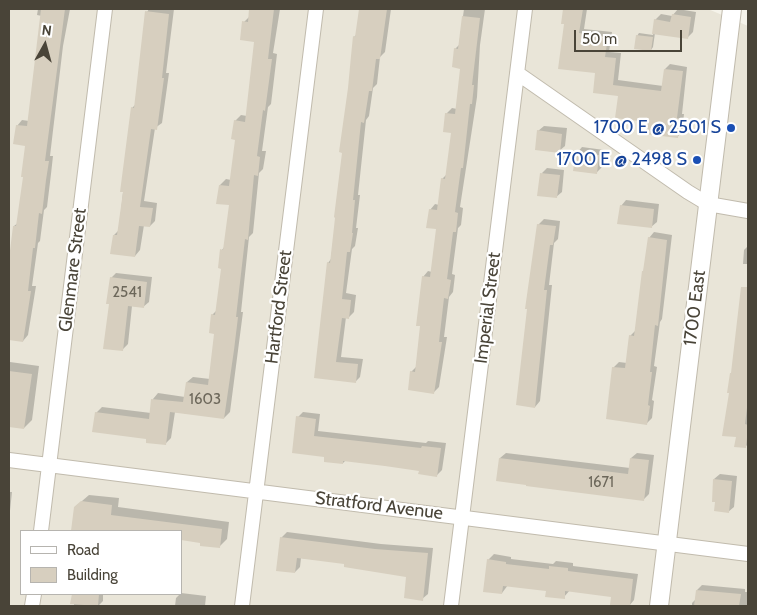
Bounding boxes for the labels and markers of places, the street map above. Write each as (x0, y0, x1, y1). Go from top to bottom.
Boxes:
place label: 1700 E @ 2501 S (594, 117, 721, 139)
marker: 1700 E @ 2501 S (725, 122, 737, 134)
place label: 1700 E @ 2498 S (556, 149, 687, 171)
marker: 1700 E @ 2498 S (691, 154, 703, 166)

